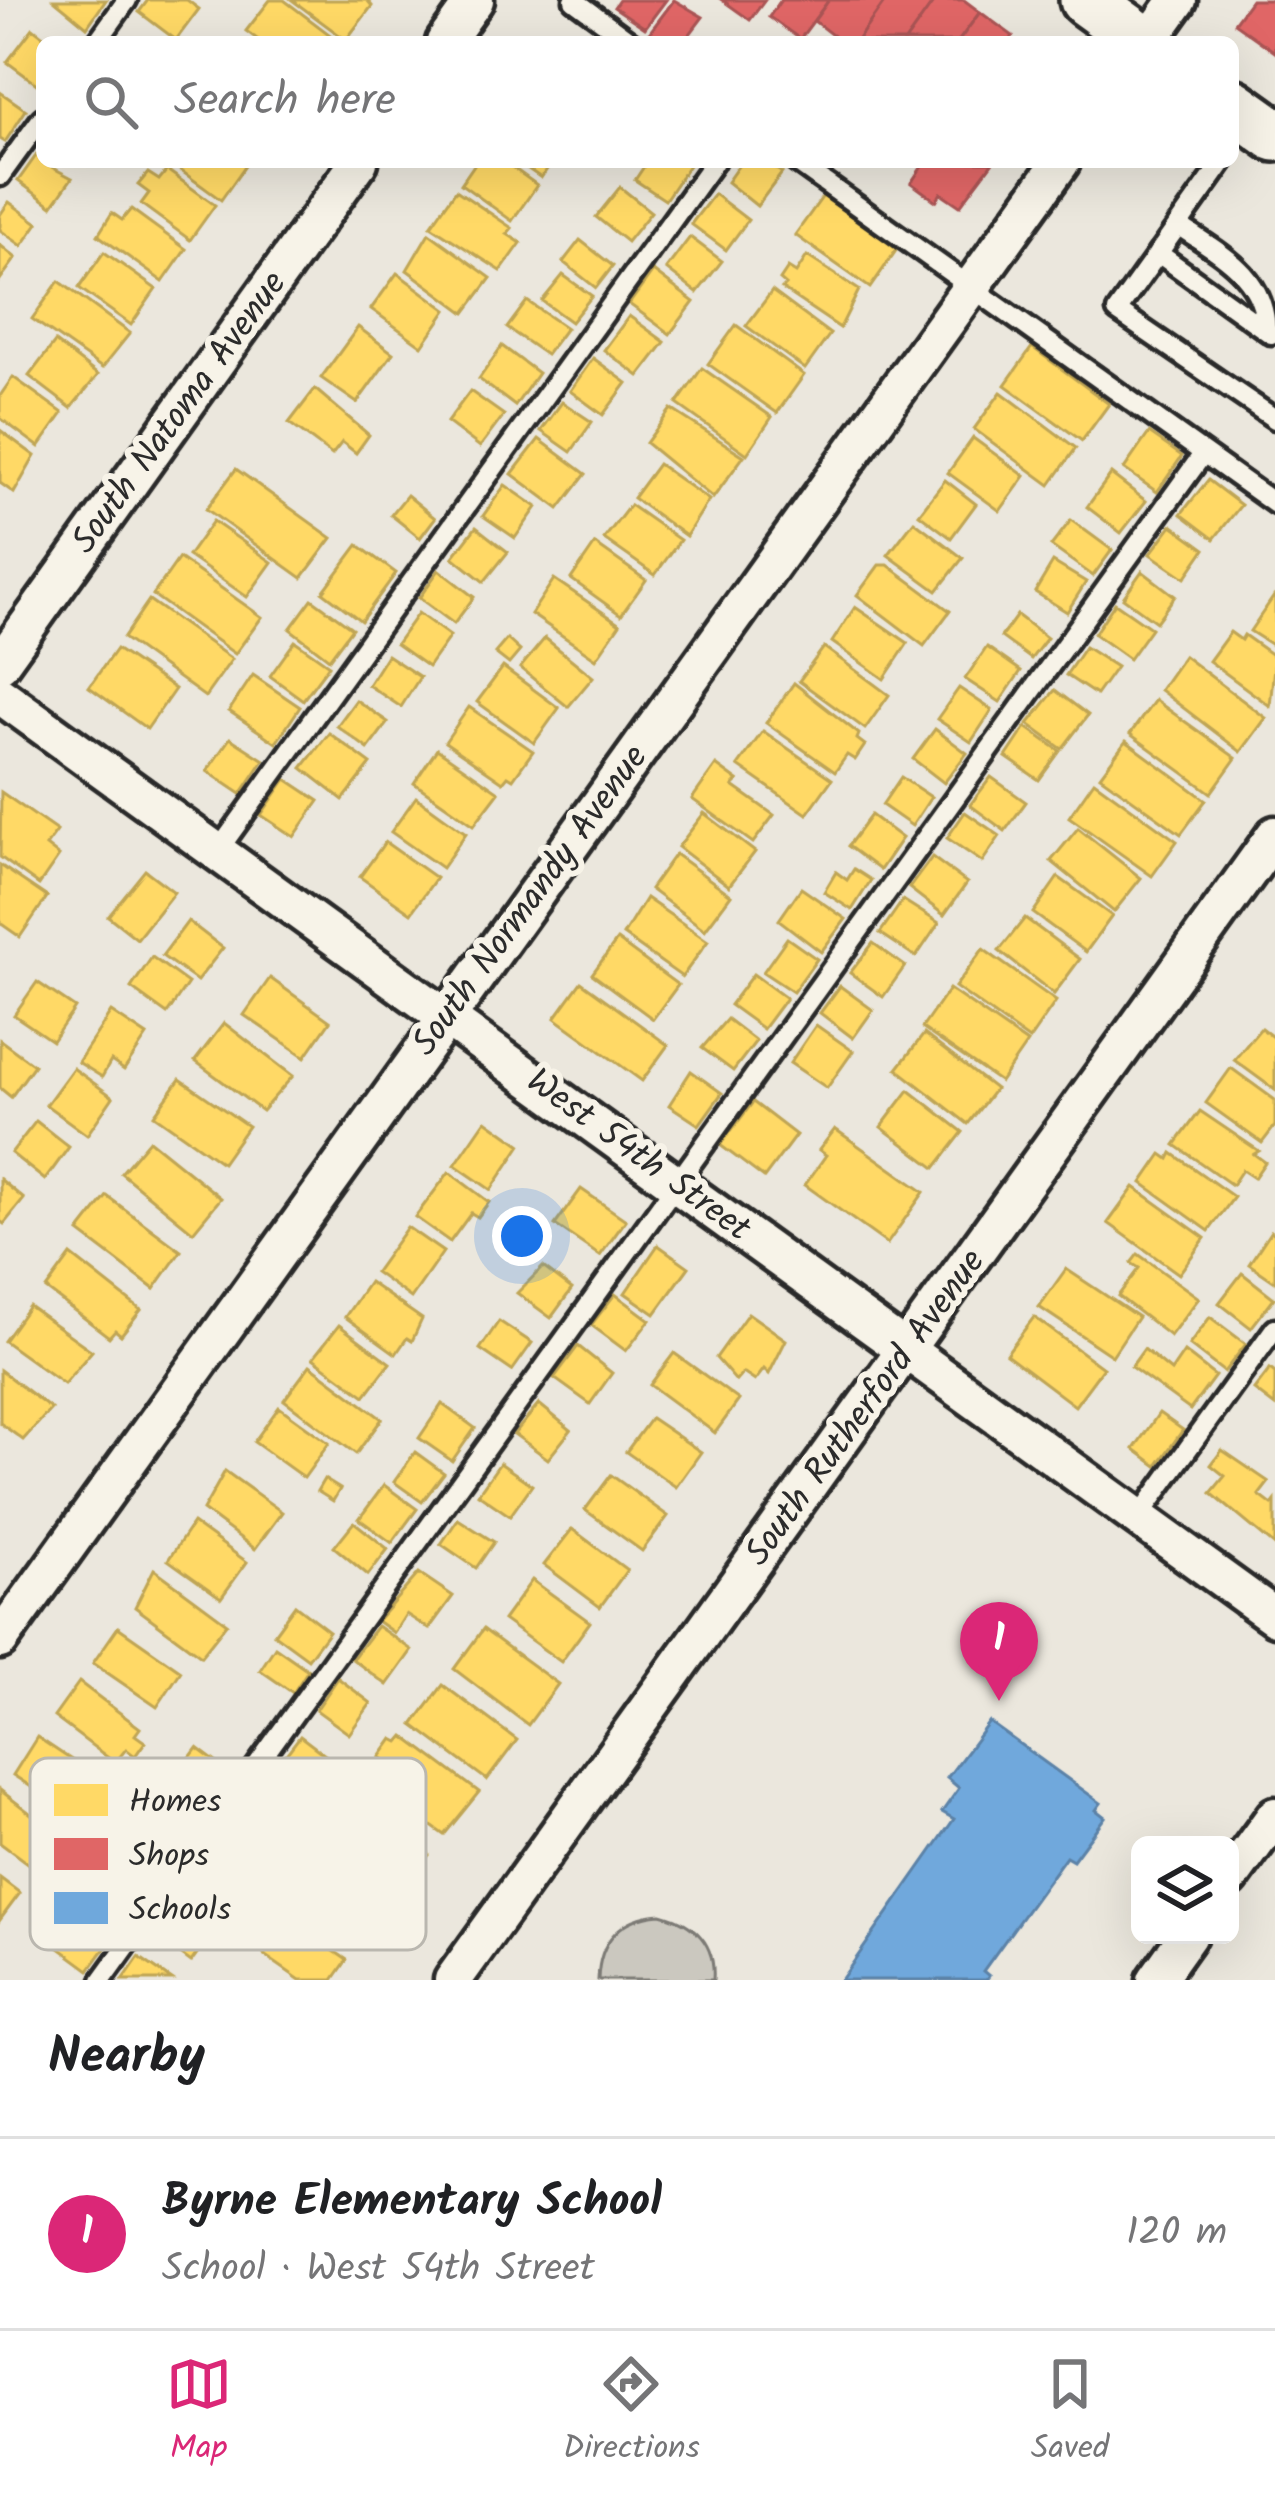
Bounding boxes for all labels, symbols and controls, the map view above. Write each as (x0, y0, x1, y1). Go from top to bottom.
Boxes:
search box (36, 36, 1239, 168)
text: Search here (174, 66, 396, 138)
icon: search (78, 69, 144, 135)
street label: South Natoma Avenue (58, 260, 302, 566)
street label: South Normandy Avenue (398, 733, 664, 1069)
street label: West 54th Street (514, 1055, 763, 1258)
your location (492, 1206, 552, 1266)
street label: South Rutherford Avenue (731, 1237, 1001, 1579)
pin: 1 (960, 1602, 1038, 1701)
legend (30, 1758, 426, 1950)
text: Homes (129, 1777, 221, 1830)
text: Shops (129, 1831, 209, 1884)
map controls (1131, 1836, 1239, 1944)
button: layers (1131, 1836, 1239, 1944)
text: Schools (129, 1885, 231, 1938)
text: Nearby (48, 2018, 205, 2099)
text: Byrne Elementary School (162, 2167, 662, 2239)
text: 1 (81, 2203, 93, 2265)
text: 120 m (1126, 2203, 1227, 2265)
text: School · West 54th Street (162, 2239, 595, 2301)
tab: Map (166, 2351, 232, 2476)
tab: Directions (563, 2351, 700, 2476)
tab: Saved (1031, 2351, 1109, 2476)

